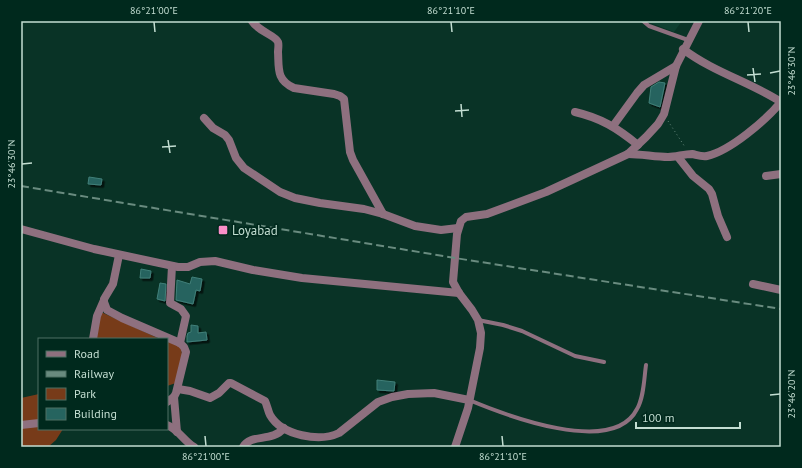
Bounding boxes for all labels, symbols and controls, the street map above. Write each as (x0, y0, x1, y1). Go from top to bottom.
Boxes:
text: 86°21'00"E (130, 4, 178, 17)
text: 86°21'10"E (427, 4, 475, 17)
text: 86°21'20"E (724, 4, 772, 17)
text: 23°46'30"N (785, 46, 798, 96)
text: 23°46'30"N (5, 139, 18, 189)
place label: Loyabad (232, 222, 278, 239)
marker: Loyabad (217, 224, 229, 236)
legend (38, 338, 168, 430)
text: Road (74, 346, 99, 361)
text: Railway (74, 366, 114, 381)
text: 23°46'20"N (785, 369, 798, 419)
text: Park (74, 386, 96, 401)
scale bar (636, 404, 740, 430)
text: Building (74, 406, 117, 421)
text: 100 m (642, 410, 675, 425)
text: 86°21'00"E (182, 450, 230, 463)
text: 86°21'10"E (479, 450, 527, 463)

